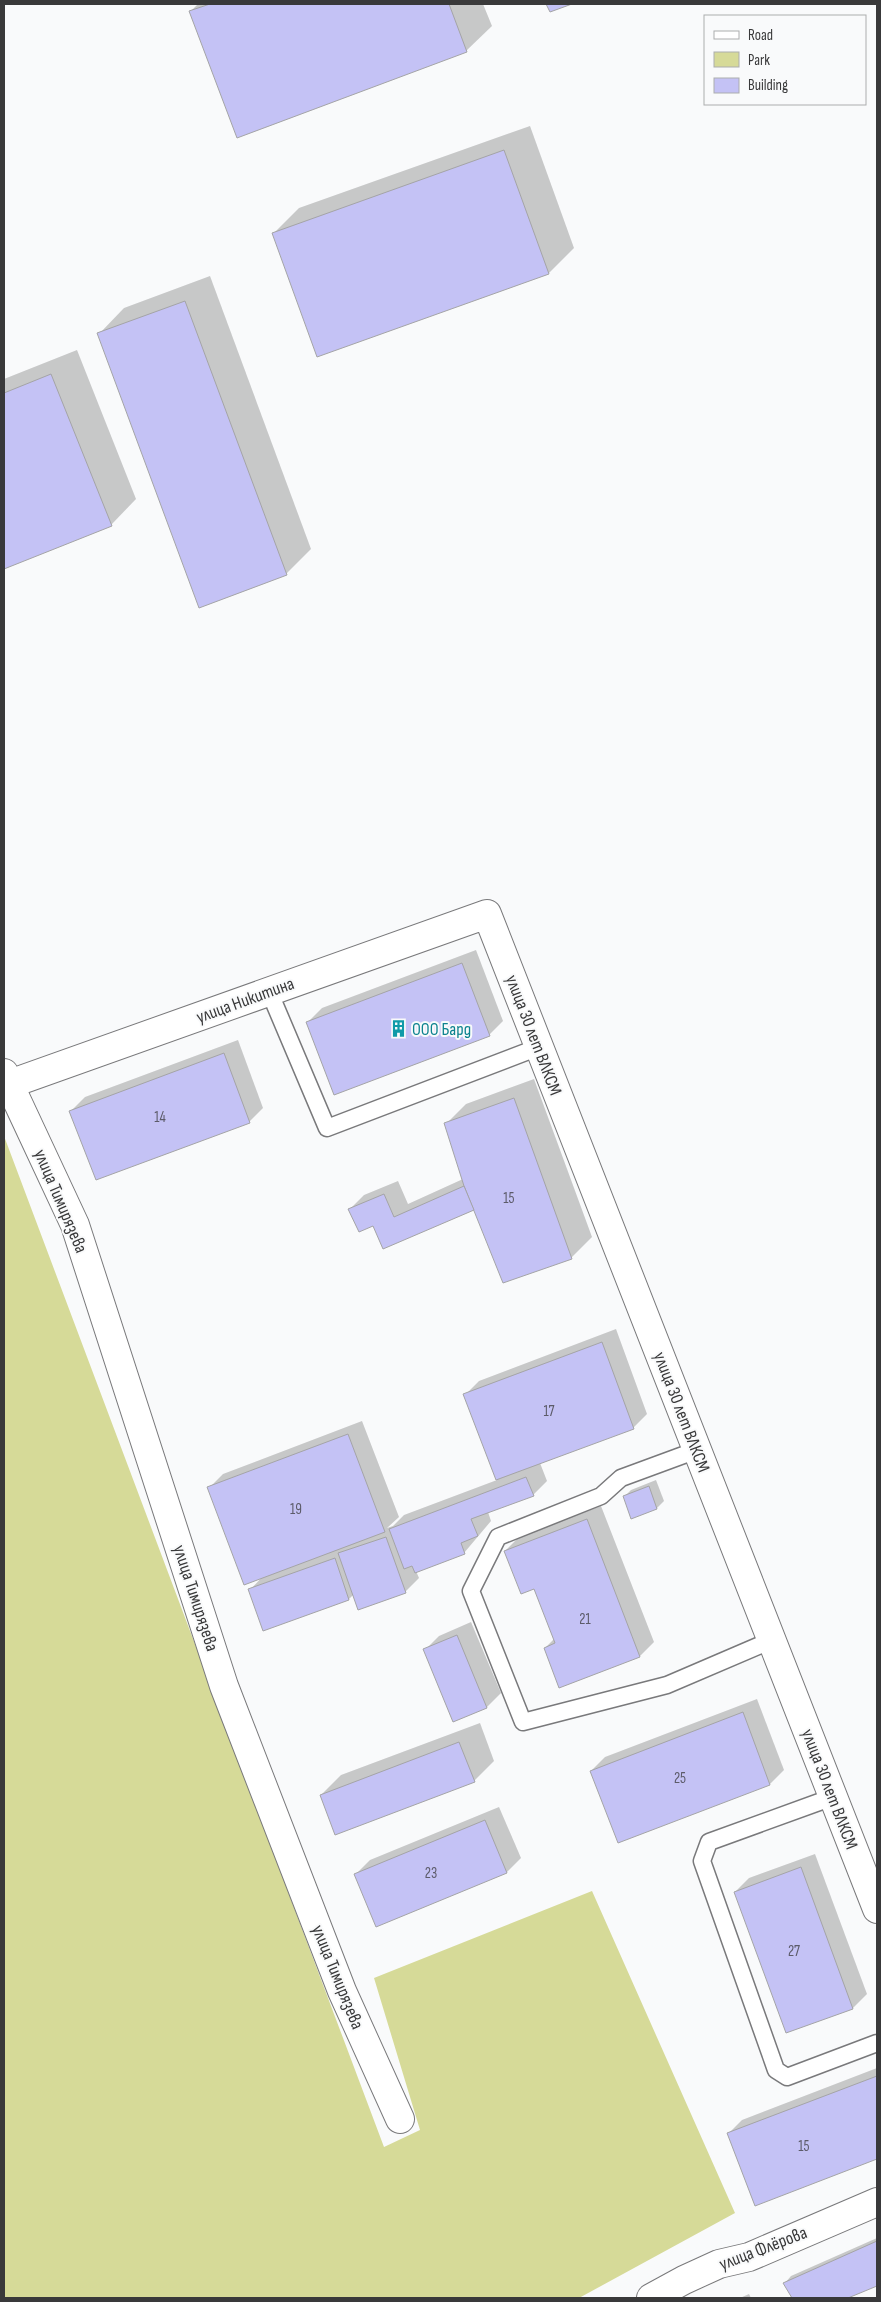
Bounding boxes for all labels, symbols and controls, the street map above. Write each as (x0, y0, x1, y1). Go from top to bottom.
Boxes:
legend (704, 15, 866, 105)
text: Road (748, 26, 773, 45)
text: Park (748, 51, 770, 70)
text: Building (748, 76, 788, 95)
street label: улица 30 лет ВЛКСМ (501, 972, 566, 1098)
street label: улица Никитина (193, 973, 297, 1028)
building icon: ООО Бард (388, 1019, 408, 1039)
place label: ООО Бард (412, 1019, 471, 1040)
house number: 14 (154, 1108, 166, 1127)
street label: улица Тимирязева (29, 1146, 92, 1256)
house number: 15 (503, 1189, 515, 1208)
street label: улица 30 лет ВЛКСМ (649, 1349, 714, 1475)
house number: 17 (543, 1402, 555, 1421)
house number: 19 (290, 1500, 302, 1519)
street label: улица Тимирязева (168, 1542, 223, 1654)
house number: 21 (579, 1610, 591, 1629)
street label: улица 30 лет ВЛКСМ (797, 1726, 862, 1852)
house number: 25 (674, 1769, 686, 1788)
house number: 23 (425, 1864, 437, 1883)
street label: улица Тимирязева (307, 1922, 368, 2032)
house number: 27 (788, 1942, 800, 1961)
house number: 15 (798, 2137, 810, 2156)
street label: улица Флёрова (716, 2222, 810, 2275)

